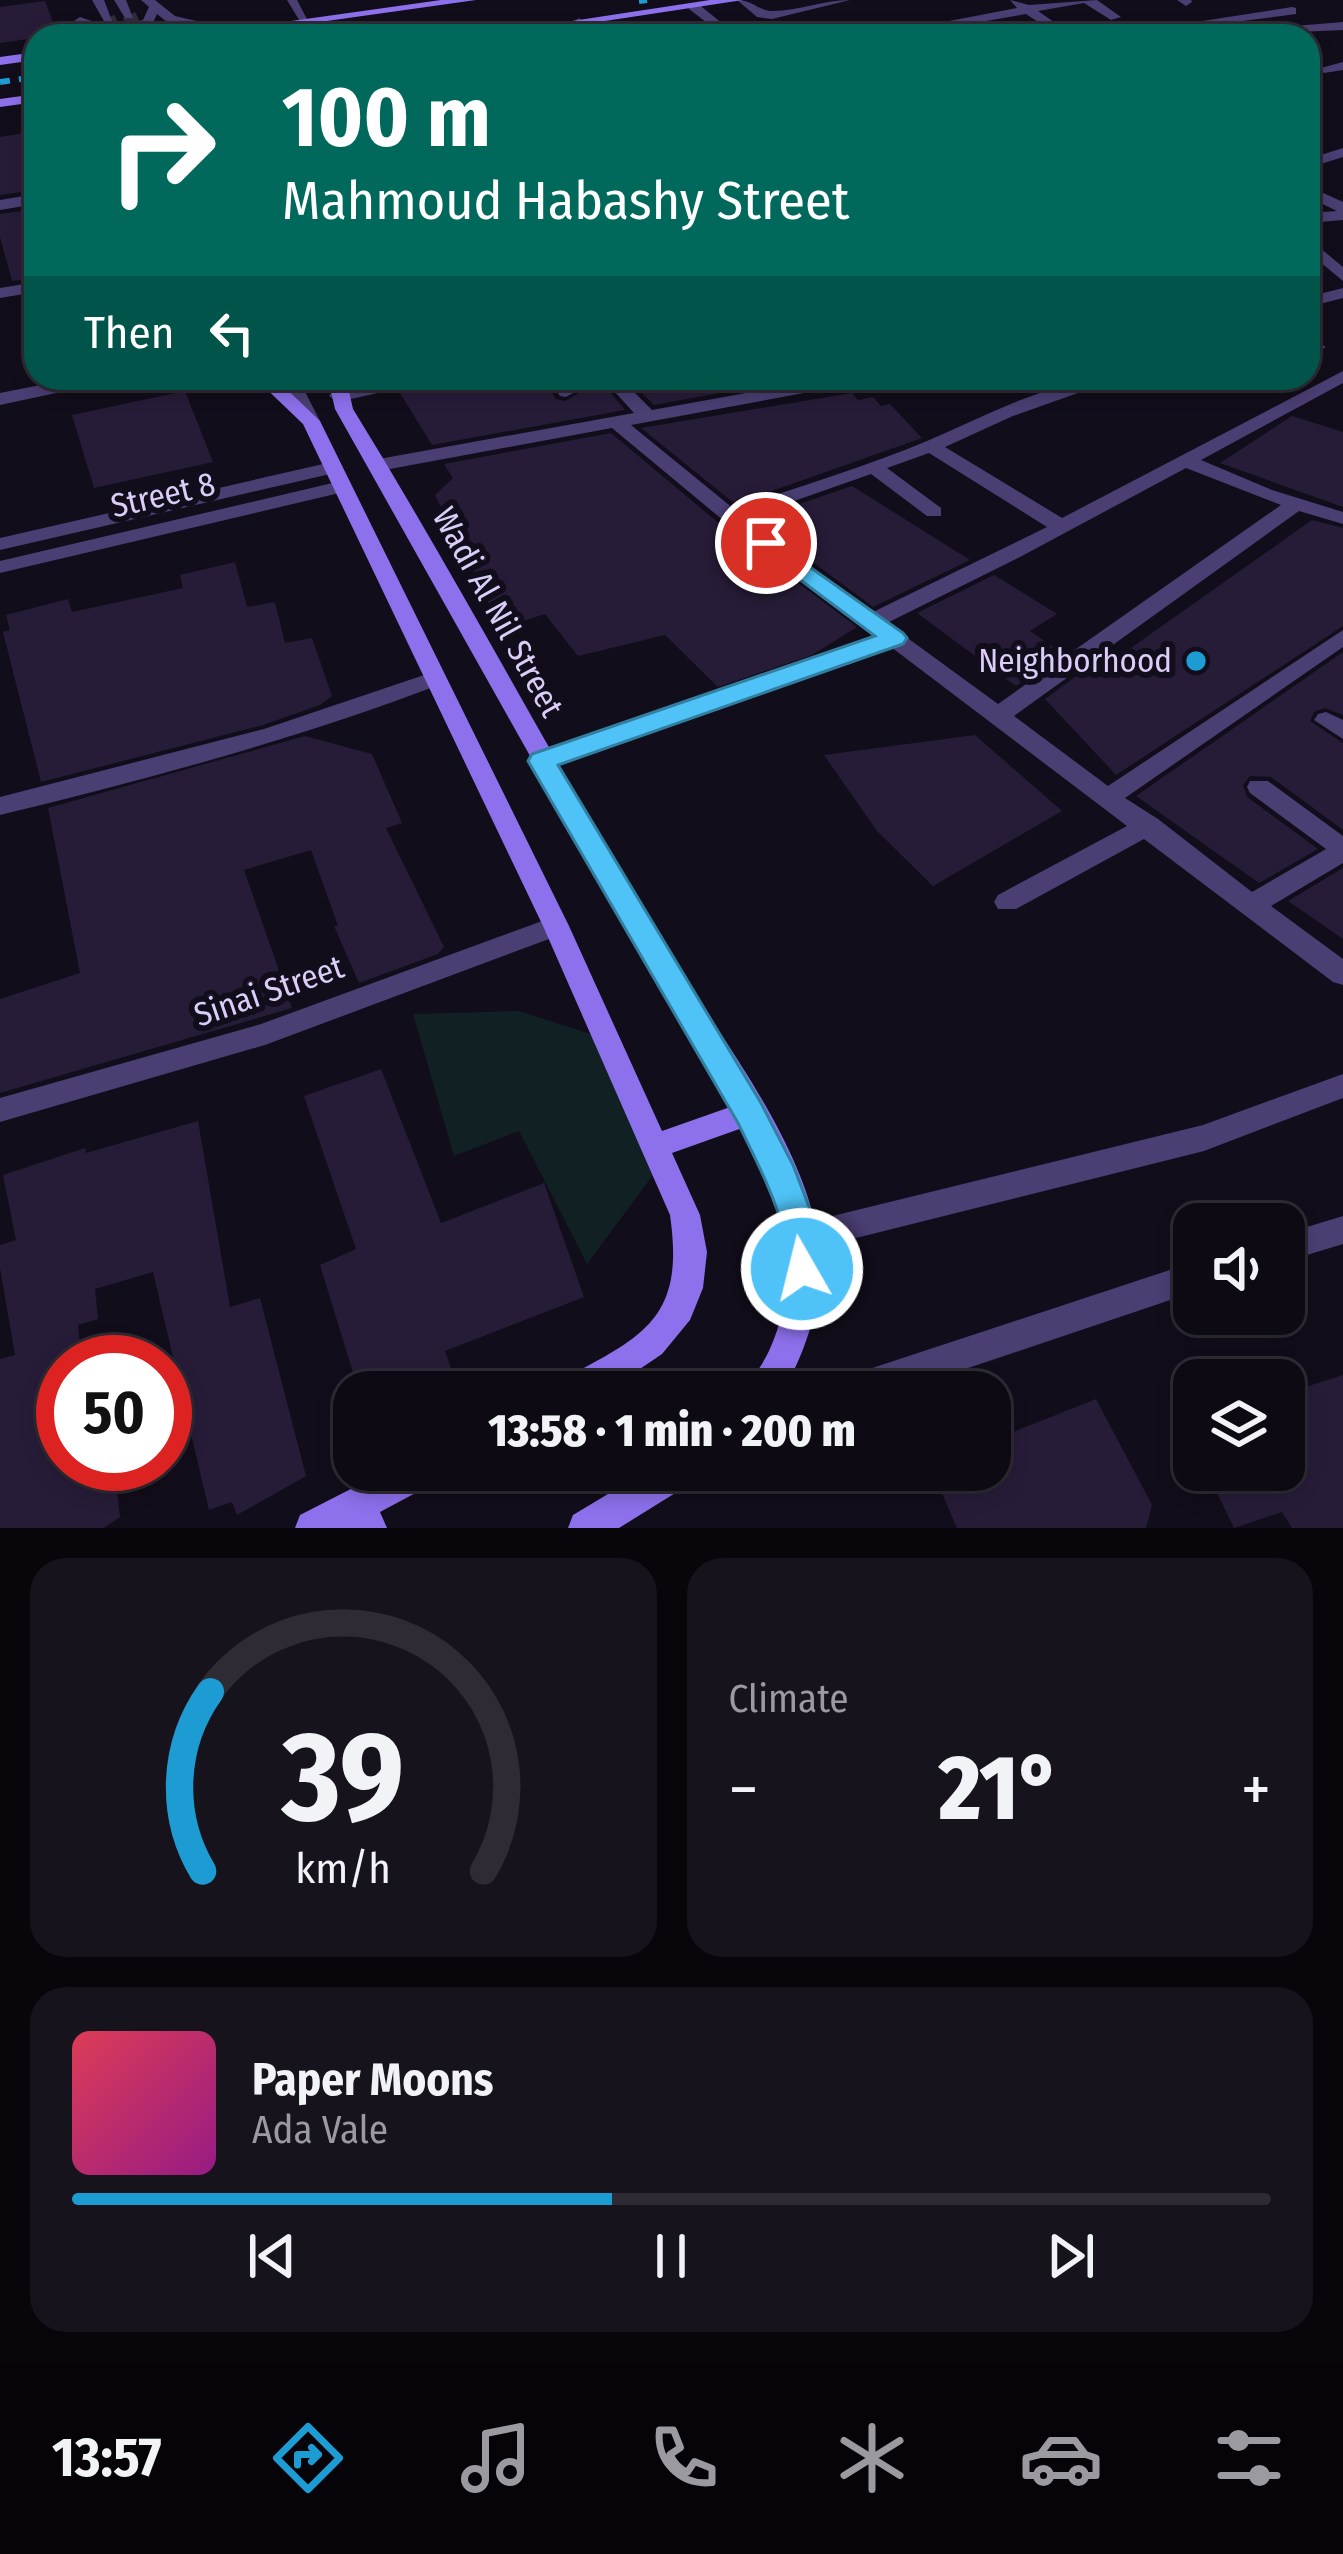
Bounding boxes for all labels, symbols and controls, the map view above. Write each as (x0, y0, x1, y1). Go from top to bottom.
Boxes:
text: 100 m (282, 67, 491, 168)
icon: right (84, 72, 240, 228)
text: Mahmoud Habashy Street (282, 169, 849, 233)
icon: left (199, 300, 265, 366)
text: Then (84, 306, 175, 360)
street label: Street 8 (107, 464, 219, 526)
pin (715, 492, 817, 594)
street label: Wadi Al Nil Street (424, 500, 572, 724)
icon: arrive (733, 510, 799, 576)
place label: Neighborhood (978, 641, 1172, 681)
marker: Neighborhood (1183, 648, 1209, 674)
street label: Sinai Street (189, 947, 349, 1035)
map controls (1173, 1203, 1305, 1491)
button: sound (1173, 1203, 1305, 1335)
position arrow (739, 1206, 865, 1332)
speed limit sign: 50 (36, 1335, 192, 1491)
button: layers (1173, 1359, 1305, 1491)
text: 13:58 · 1 min · 200 m (488, 1404, 856, 1458)
text: Climate (729, 1676, 849, 1722)
text: 39 (281, 1703, 404, 1853)
text: 21° (939, 1735, 1061, 1843)
text: − (729, 1750, 758, 1829)
text: + (1241, 1750, 1271, 1829)
text: km/h (295, 1842, 391, 1893)
text: Paper Moons (252, 2053, 494, 2107)
text: Ada Vale (252, 2107, 388, 2153)
icon: previous (239, 2223, 305, 2289)
icon: pause (638, 2223, 704, 2289)
icon: next (1038, 2223, 1104, 2289)
icon: directions (266, 2416, 350, 2500)
icon: music (454, 2416, 538, 2500)
icon: phone (642, 2416, 726, 2500)
icon: climate (830, 2416, 914, 2500)
icon: car (1019, 2416, 1103, 2500)
icon: filters (1207, 2416, 1291, 2500)
text: 13:57 (52, 2426, 162, 2490)

